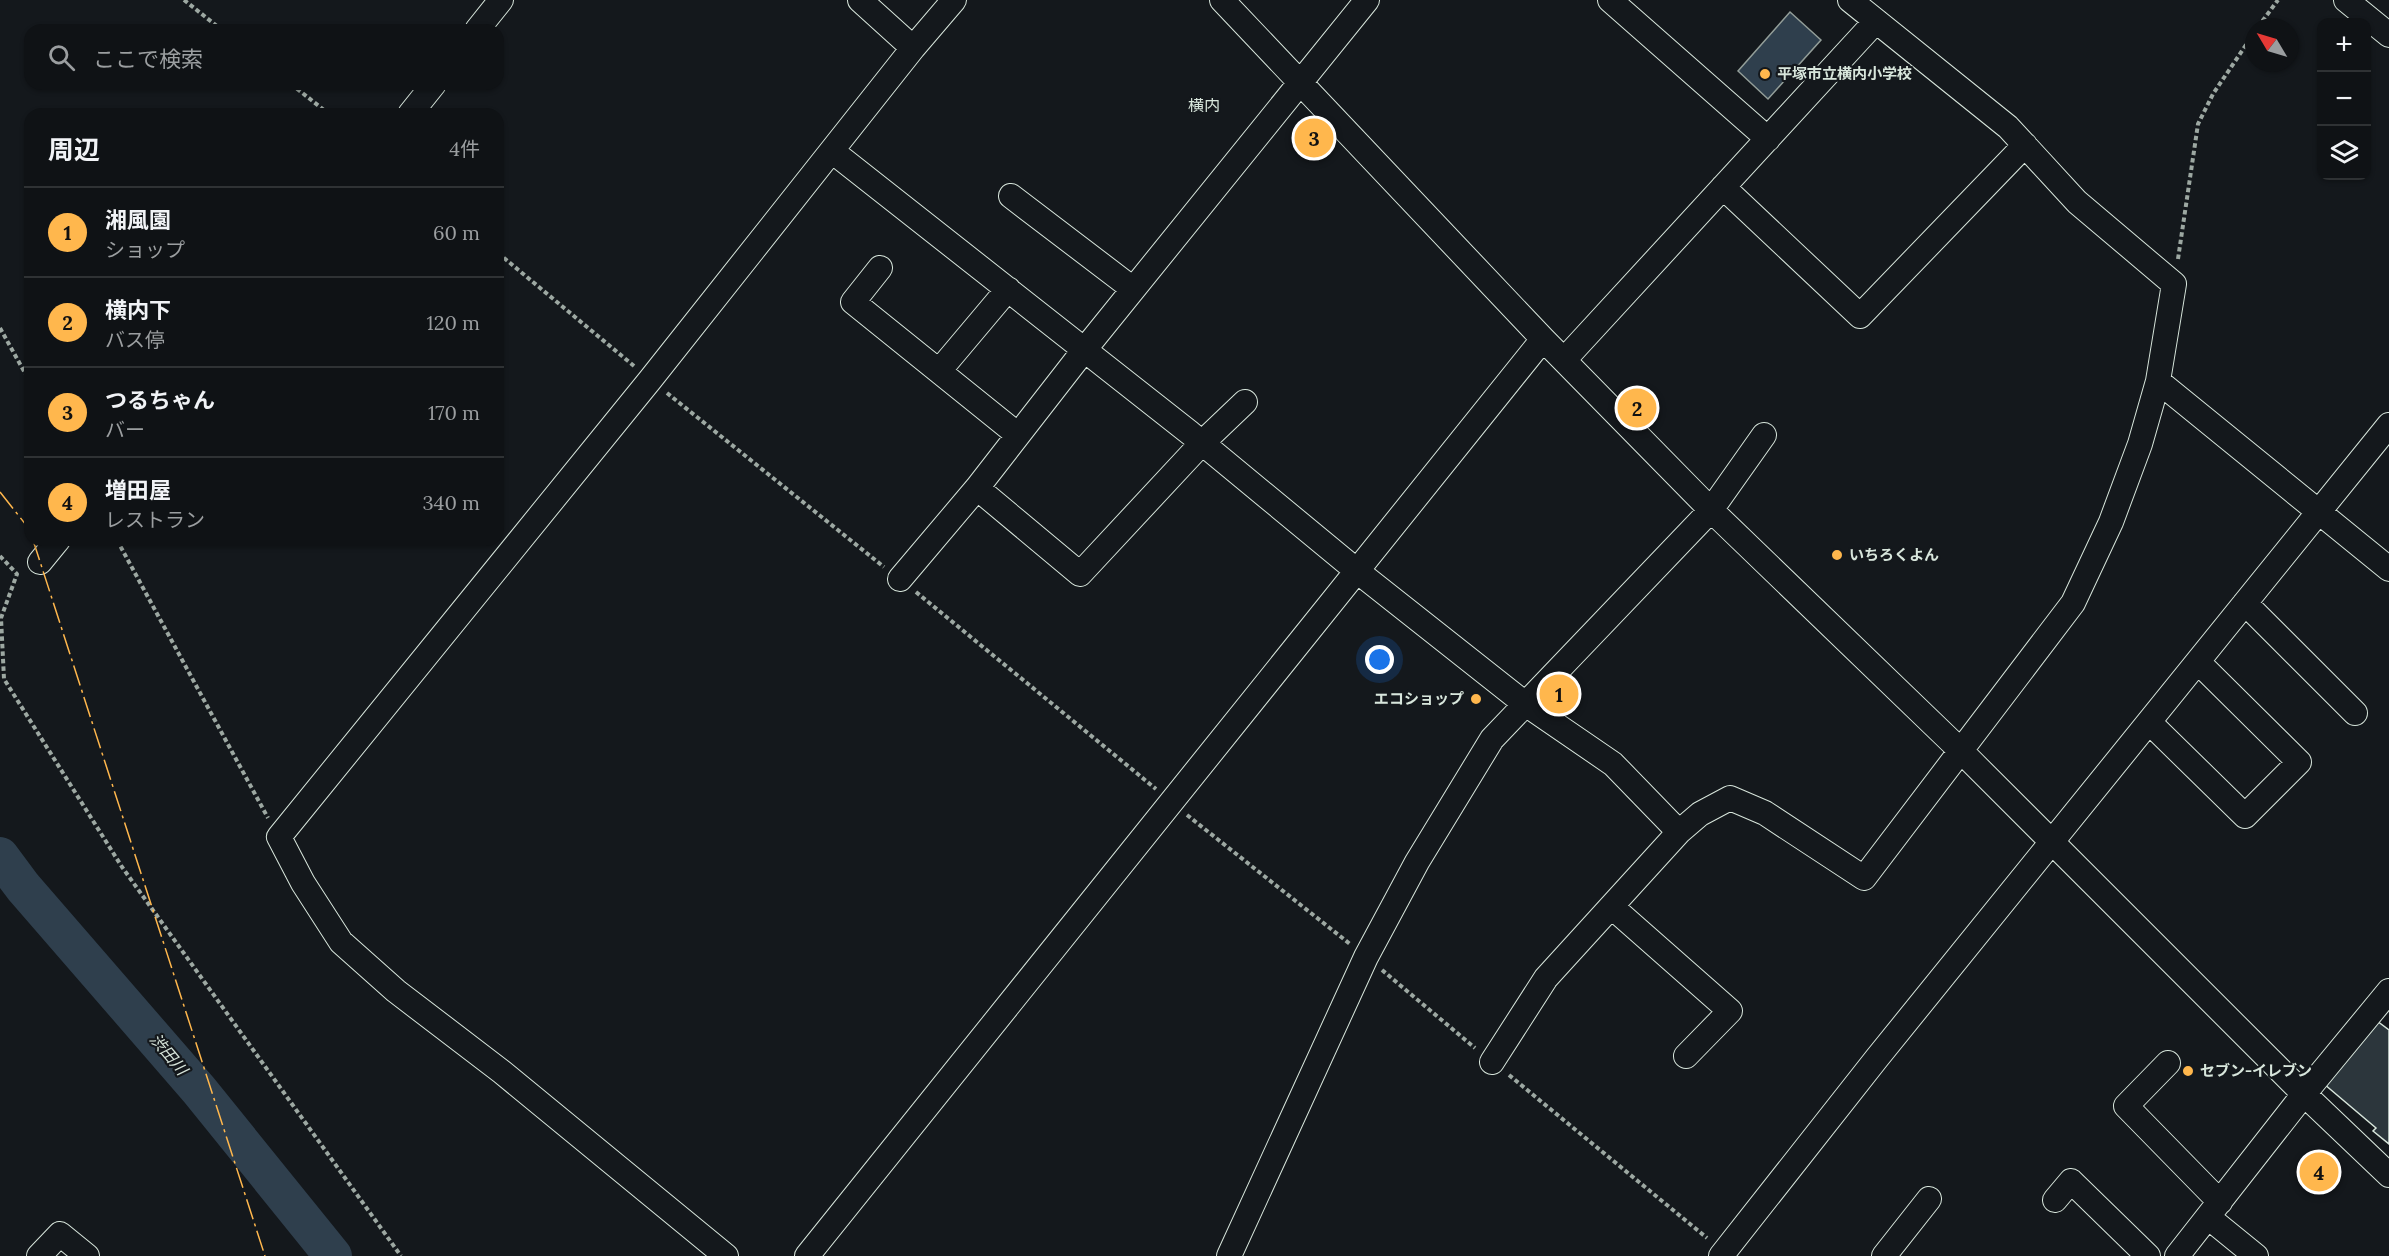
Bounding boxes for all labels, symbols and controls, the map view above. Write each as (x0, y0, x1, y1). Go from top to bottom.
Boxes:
north arrow (2245, 18, 2299, 72)
map controls (2317, 18, 2371, 180)
button: + (2317, 18, 2371, 72)
search box (24, 24, 504, 90)
icon: search (45, 41, 78, 74)
text: ここで検索 (93, 45, 203, 73)
place label: 平塚市立横内小学校 (1777, 64, 1912, 83)
marker: 平塚市立横内小学校 (1758, 67, 1772, 81)
button: − (2317, 72, 2371, 126)
district label: 横内 (1188, 95, 1220, 115)
pin: 3 (1294, 116, 1334, 160)
button: layers (2317, 126, 2371, 180)
text: 周辺 (48, 133, 100, 166)
text: 4件 (449, 136, 480, 161)
text: 湘風園 (105, 206, 171, 234)
text: 1 (63, 220, 72, 245)
text: 60 m (433, 220, 480, 245)
text: ショップ (105, 237, 185, 262)
text: 横内下 (105, 296, 171, 324)
text: 2 (62, 310, 73, 335)
text: 120 m (426, 310, 480, 335)
text: バス停 (105, 327, 165, 352)
text: つるちゃん (105, 386, 215, 414)
pin: 2 (1618, 386, 1656, 430)
text: 3 (62, 400, 73, 425)
text: 170 m (428, 400, 480, 425)
text: バー (105, 417, 145, 442)
text: 増田屋 (105, 476, 171, 504)
text: 4 (62, 490, 73, 515)
text: 340 m (422, 490, 480, 515)
text: レストラン (105, 507, 205, 532)
place label: いちろくよん (1849, 545, 1939, 564)
marker: いちろくよん (1830, 548, 1844, 562)
your location (1365, 645, 1394, 674)
pin: 1 (1540, 672, 1578, 716)
place label: エコショップ (1374, 689, 1464, 708)
marker: エコショップ (1469, 692, 1483, 706)
water label: 渋田川 (146, 1029, 193, 1080)
place label: セブン-イレブン (2200, 1061, 2312, 1080)
marker: セブン-イレブン (2181, 1064, 2195, 1078)
pin: 4 (2300, 1150, 2338, 1194)

